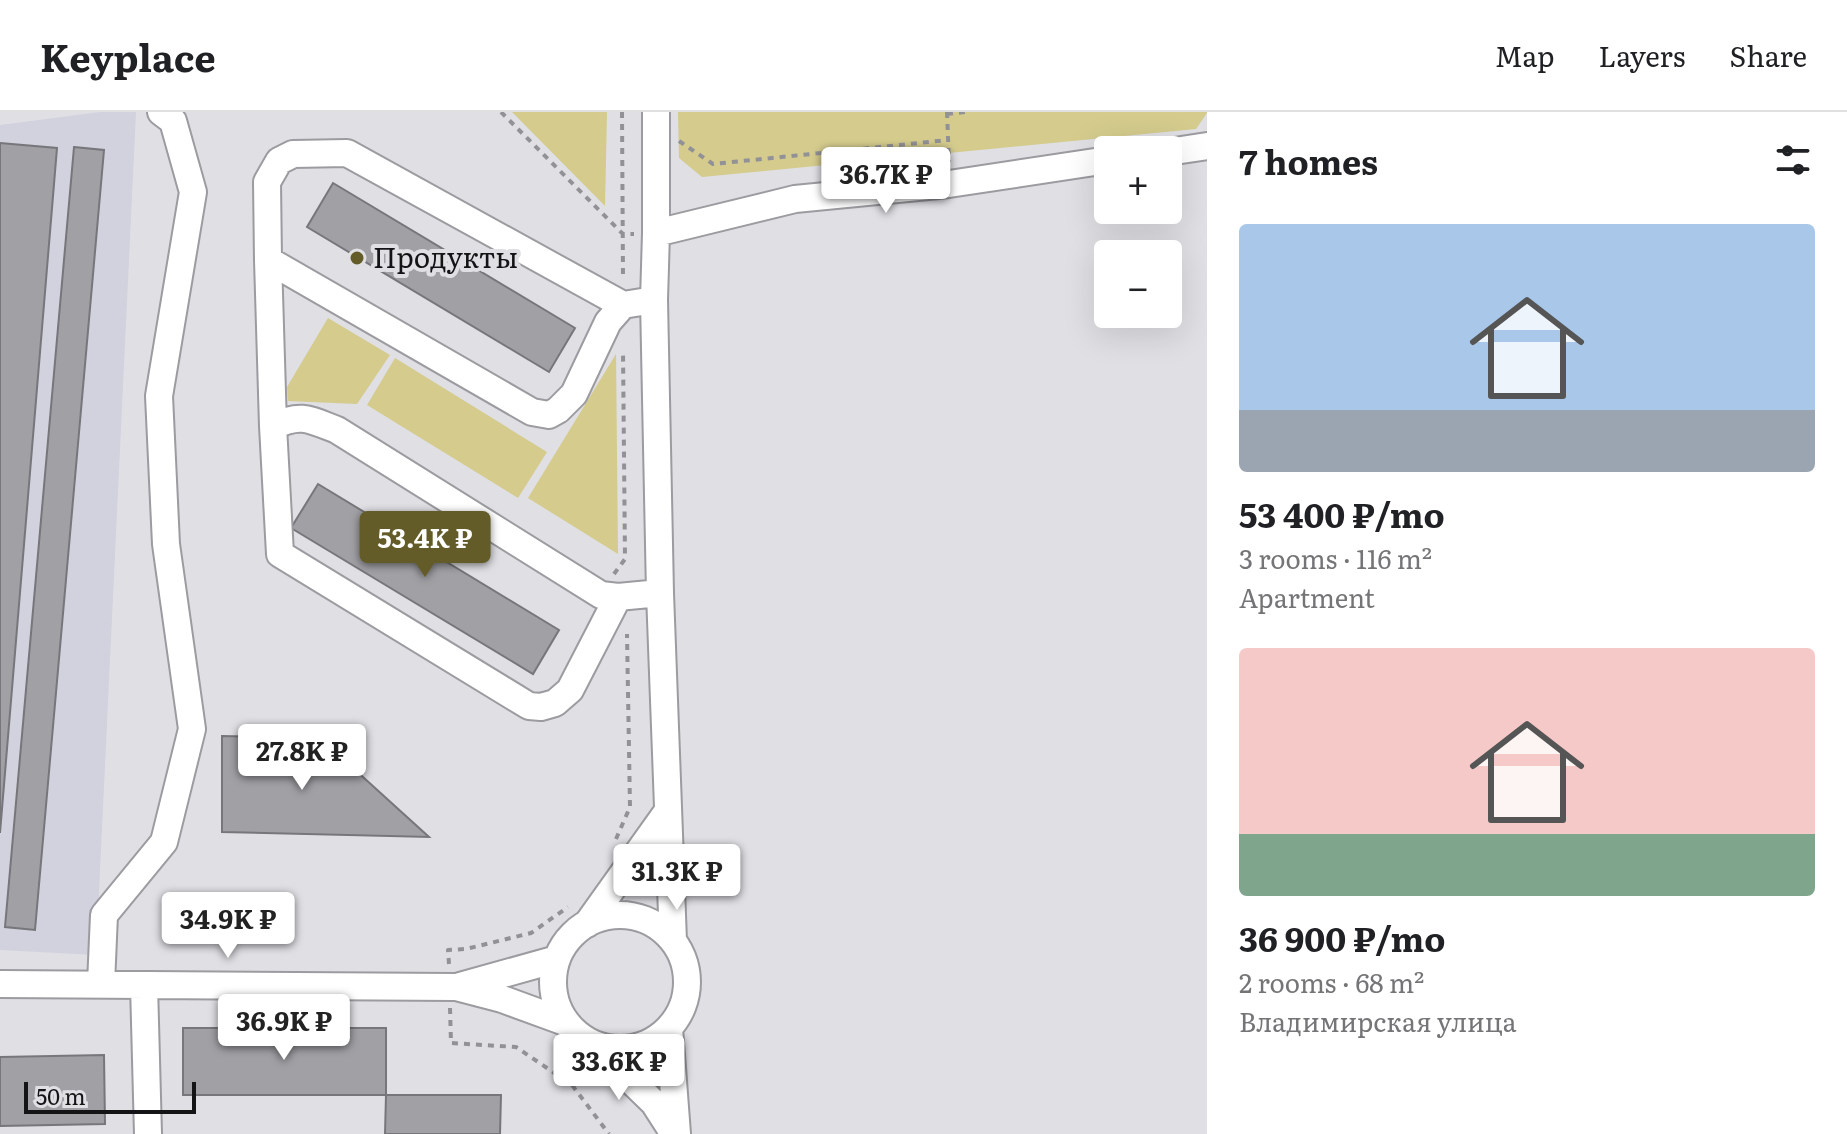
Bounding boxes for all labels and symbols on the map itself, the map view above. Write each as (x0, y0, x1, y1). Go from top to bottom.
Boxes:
pin: 36.7K ₽ (812, 147, 960, 215)
place label: Продукты (373, 235, 518, 277)
marker: Продукты (348, 249, 366, 267)
pin: 53.4K ₽ (351, 511, 499, 579)
pin: 27.8K ₽ (228, 724, 376, 792)
pin: 31.3K ₽ (603, 844, 751, 912)
pin: 34.9K ₽ (154, 892, 302, 960)
pin: 36.9K ₽ (210, 994, 358, 1062)
pin: 33.6K ₽ (545, 1034, 693, 1102)
scale bar (24, 1078, 196, 1114)

